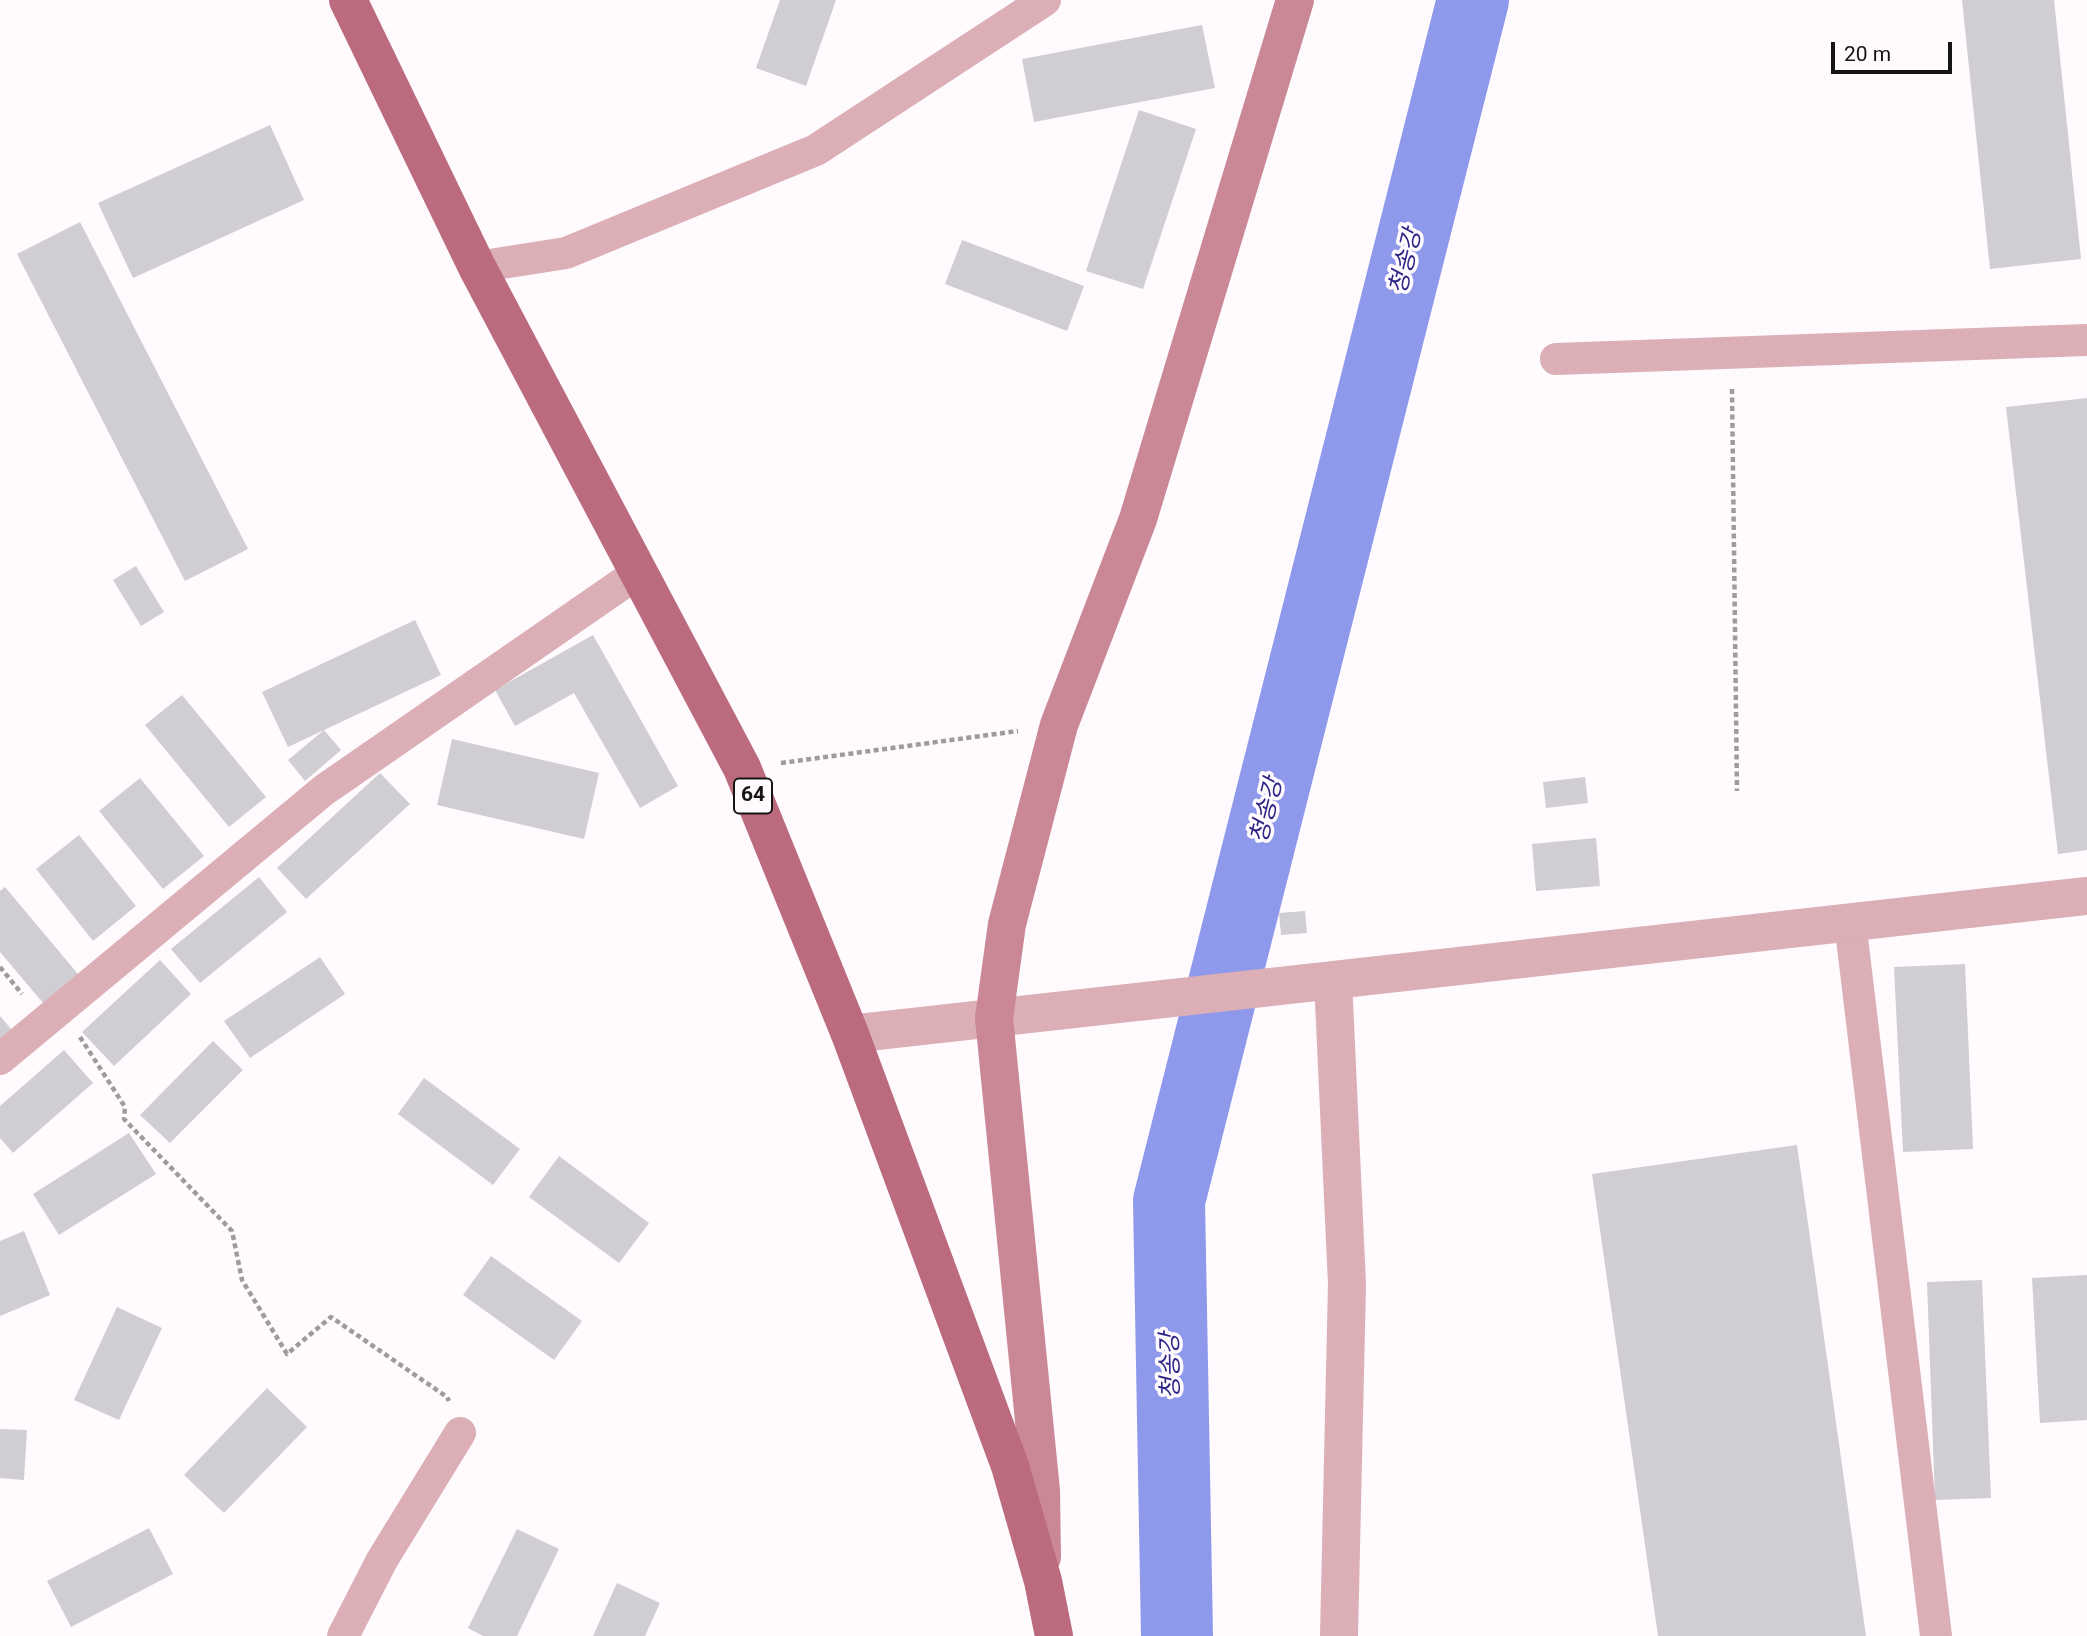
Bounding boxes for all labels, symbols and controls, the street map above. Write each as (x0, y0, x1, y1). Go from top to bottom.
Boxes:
scale bar (1835, 28, 1956, 72)
text: 20 m (1844, 42, 1891, 66)
water label: 청송강 (1385, 226, 1429, 298)
water label: 청송강 (1246, 775, 1290, 847)
road number: 64 (734, 778, 772, 814)
water label: 청송강 (1157, 1333, 1187, 1399)

